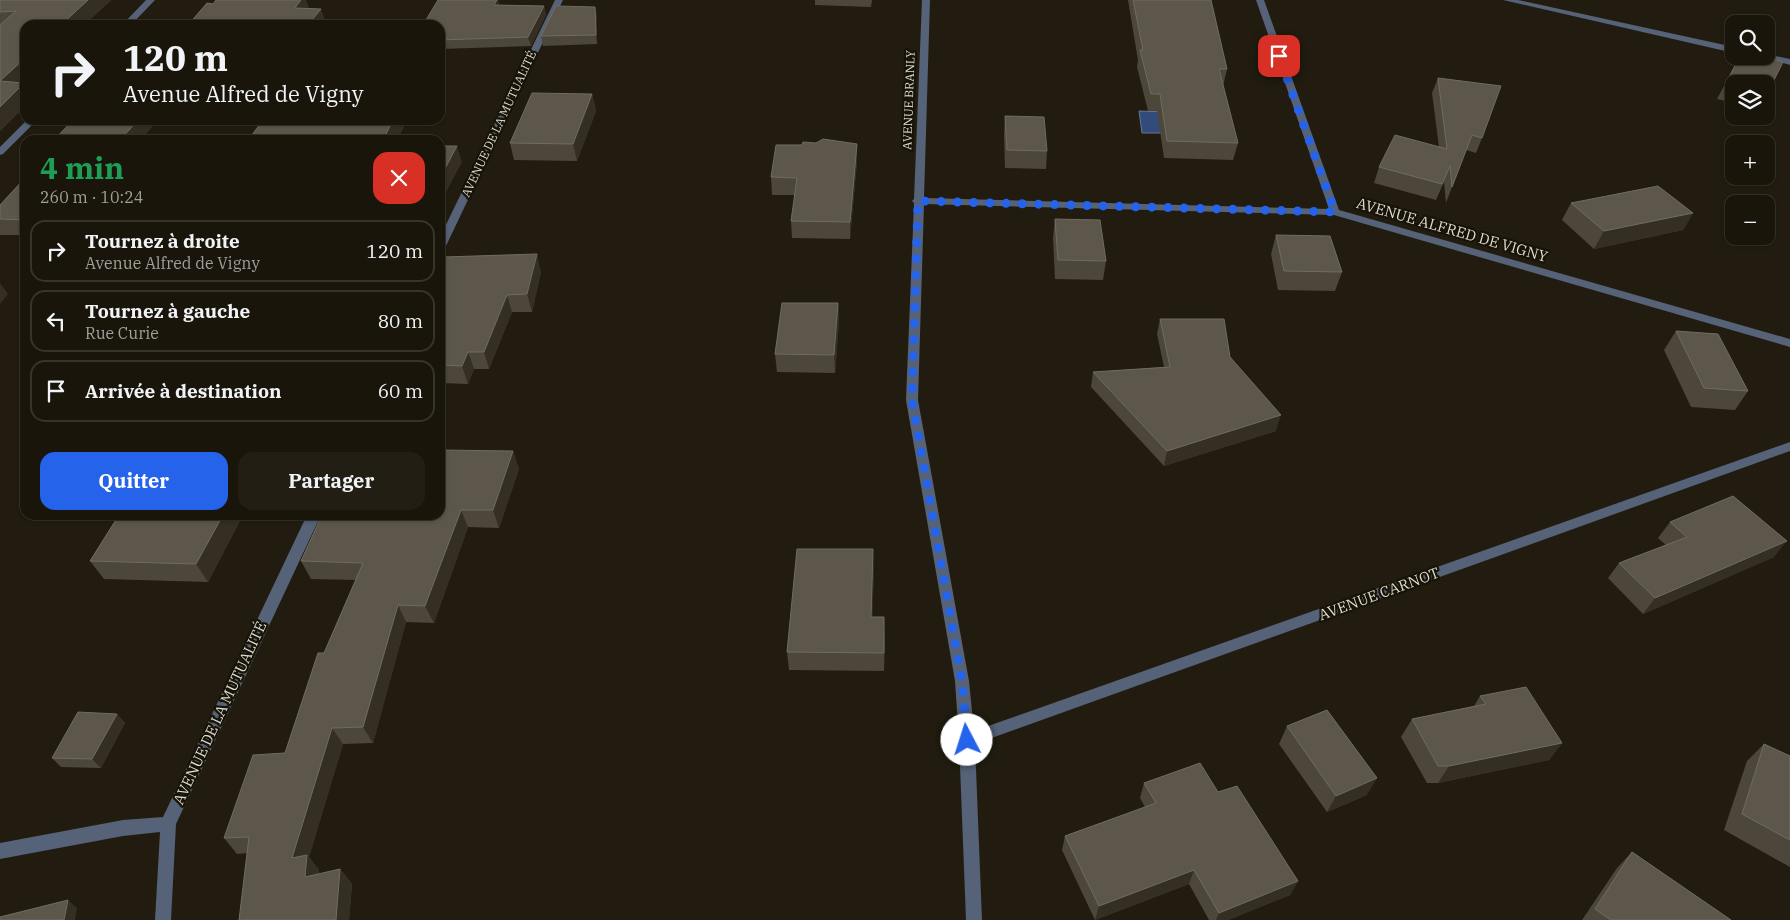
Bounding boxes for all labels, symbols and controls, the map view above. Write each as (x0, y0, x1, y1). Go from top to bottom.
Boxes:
map controls (1725, 15, 1775, 245)
button: search (1725, 15, 1775, 65)
text: 120 m (123, 35, 228, 81)
pin (1258, 35, 1300, 77)
icon: right (40, 40, 105, 105)
icon: arrive (1265, 42, 1293, 70)
street label: AVENUE DE LA MUTUALITÉ (458, 48, 539, 199)
street label: AVENUE BRANLY (899, 50, 918, 150)
button: layers (1725, 75, 1775, 125)
text: Avenue Alfred de Vigny (123, 79, 364, 108)
button: + (1725, 135, 1775, 185)
text: 4 min (40, 148, 124, 187)
button: close (373, 152, 425, 204)
text: 260 m · 10:24 (40, 187, 143, 207)
street label: AVENUE ALFRED DE VIGNY (1354, 193, 1550, 266)
button: − (1725, 195, 1775, 245)
text: Tournez à droite (85, 229, 240, 253)
icon: right (42, 237, 70, 265)
text: 120 m (366, 239, 423, 263)
text: Avenue Alfred de Vigny (85, 253, 260, 273)
text: Tournez à gauche (85, 299, 250, 323)
icon: left (42, 307, 70, 335)
text: 80 m (378, 309, 423, 333)
text: Rue Curie (85, 323, 159, 343)
icon: arrive (42, 377, 70, 405)
text: Arrivée à destination (85, 379, 282, 403)
text: 60 m (378, 379, 423, 403)
button: Quitter (40, 452, 228, 510)
button: Partager (238, 452, 425, 510)
street label: AVENUE CARNOT (1316, 563, 1442, 624)
street label: AVENUE DE LA MUTUALITÉ (169, 618, 270, 807)
position arrow (940, 713, 992, 765)

